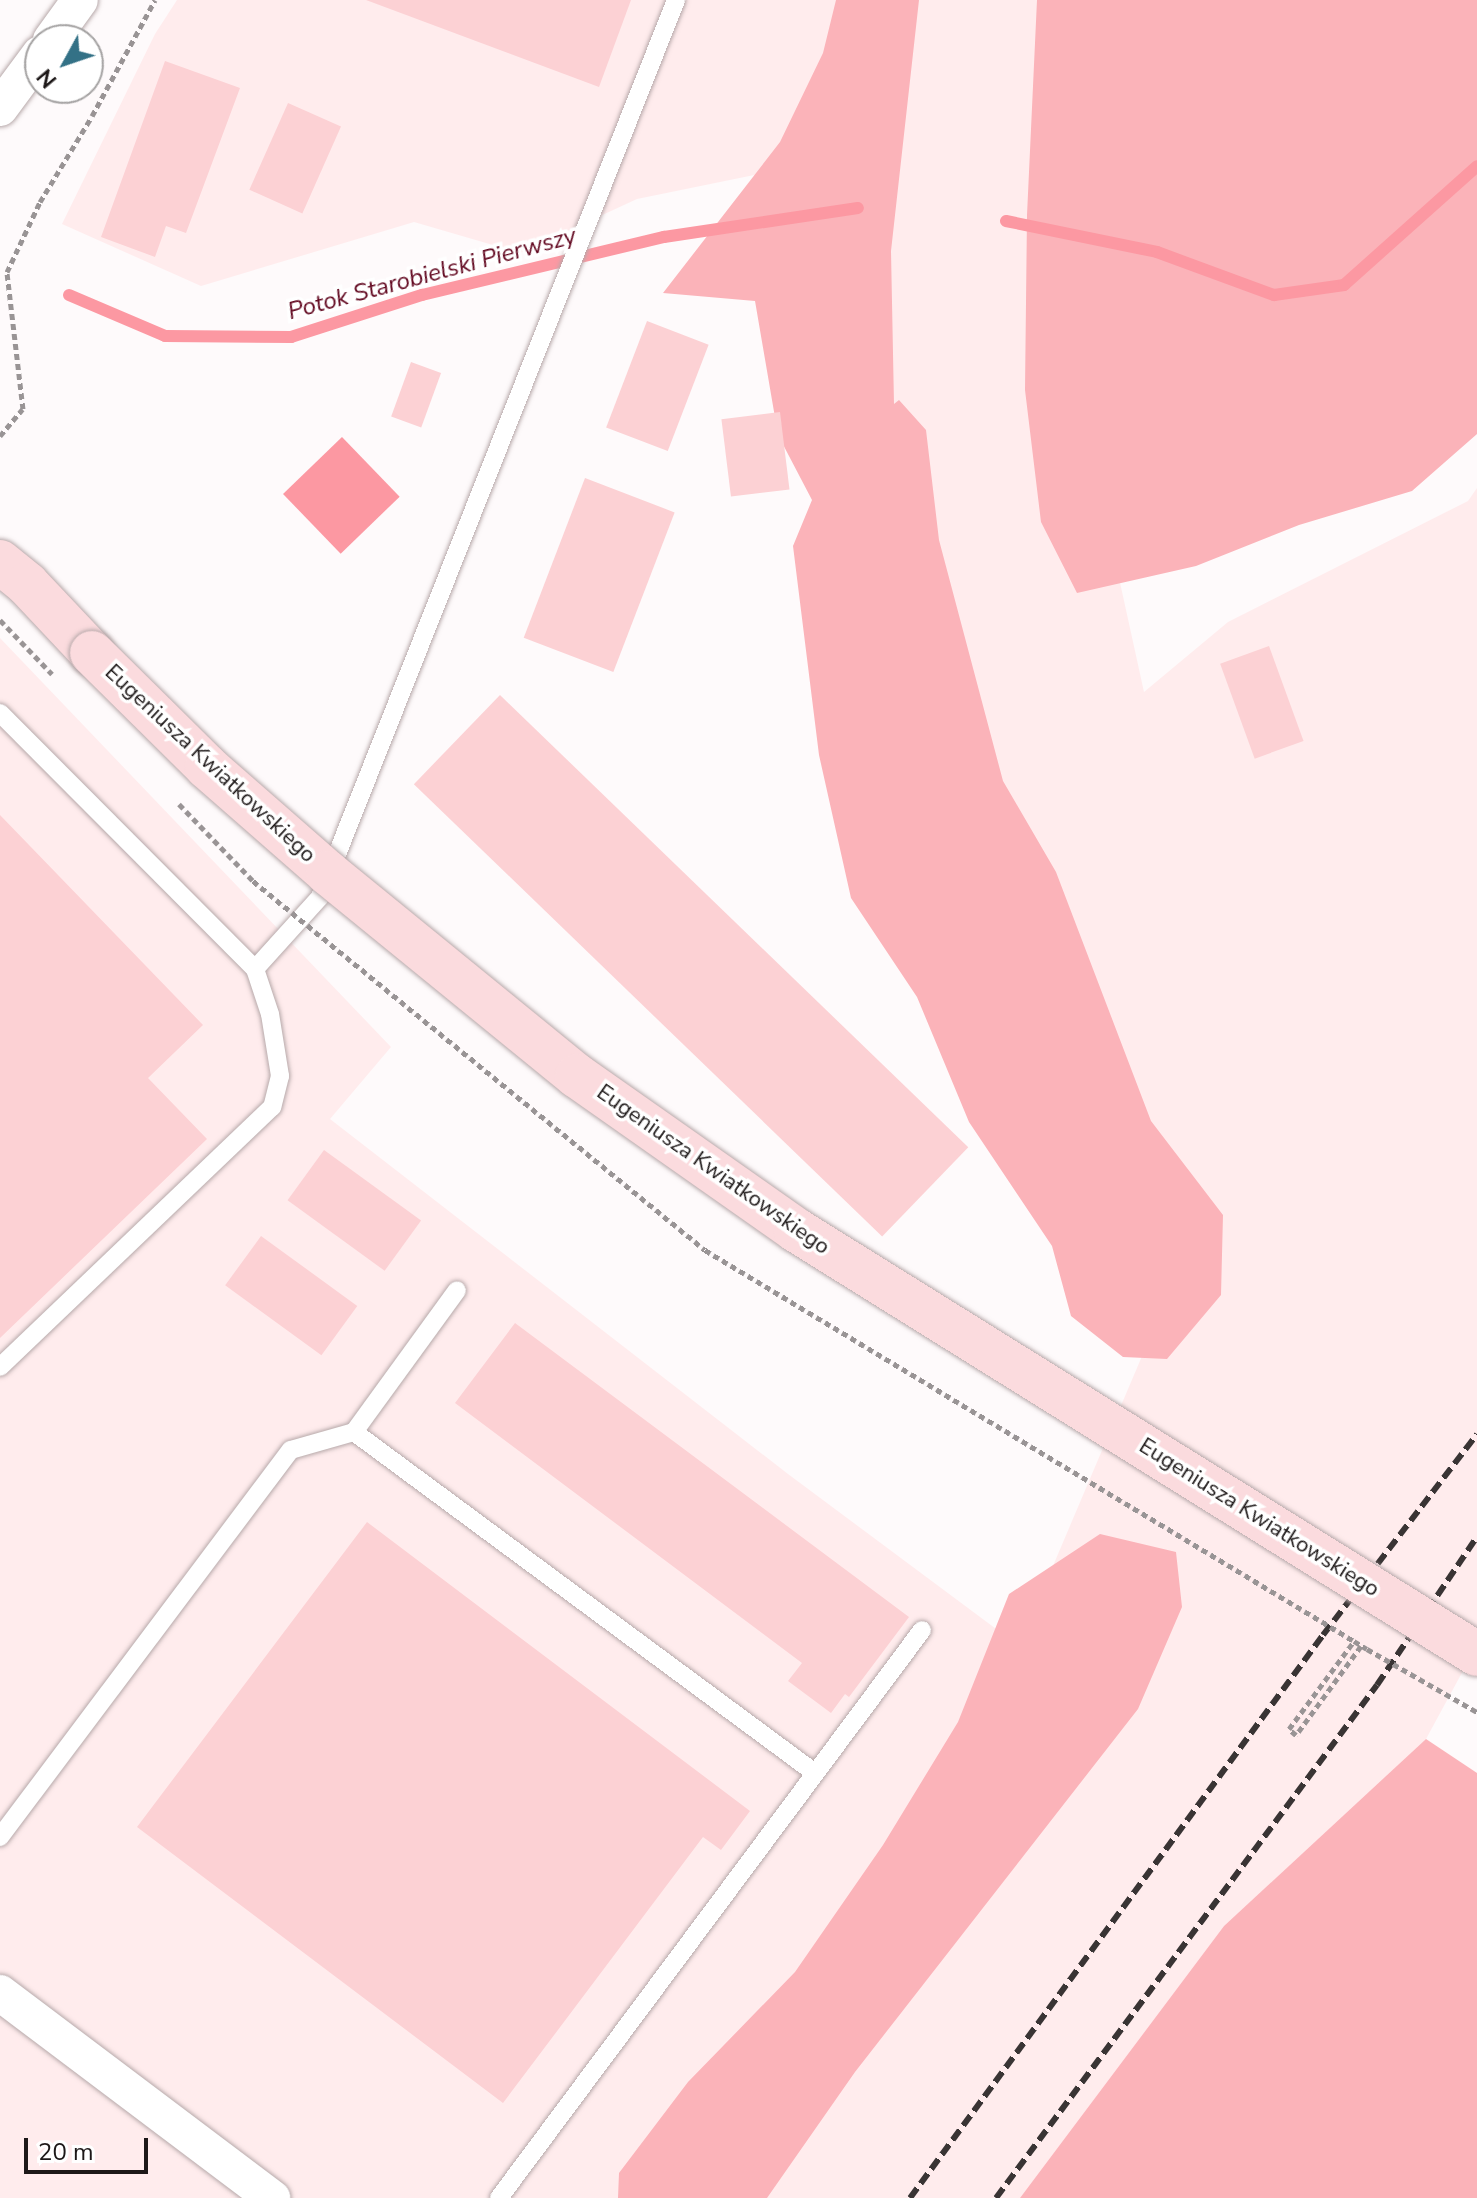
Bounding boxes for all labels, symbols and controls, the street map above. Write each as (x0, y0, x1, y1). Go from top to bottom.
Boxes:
north arrow (24, 24, 104, 104)
text: N (30, 62, 64, 94)
water label: Potok Starobielski Pierwszy (285, 222, 579, 326)
street label: Eugeniusza Kwiatkowskiego (99, 659, 321, 869)
street label: Eugeniusza Kwiatkowskiego (591, 1079, 835, 1261)
street label: Eugeniusza Kwiatkowskiego (1134, 1433, 1384, 1603)
scale bar (28, 2122, 152, 2172)
text: 20 m (38, 2136, 94, 2168)

